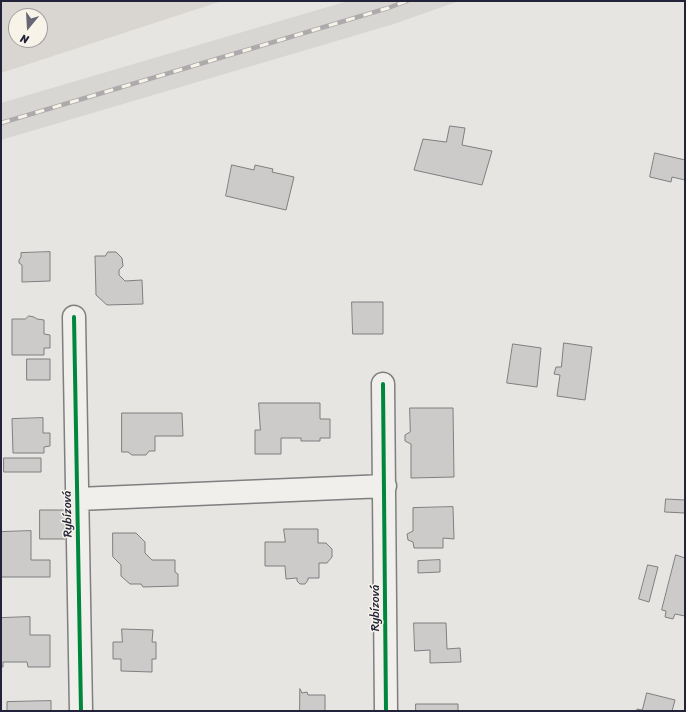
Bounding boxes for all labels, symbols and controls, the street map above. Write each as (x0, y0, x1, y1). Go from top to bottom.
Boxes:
north arrow (8, 8, 48, 48)
text: N (18, 29, 31, 49)
street label: Rybízová (60, 491, 76, 537)
street label: Rybízová (369, 585, 383, 631)

